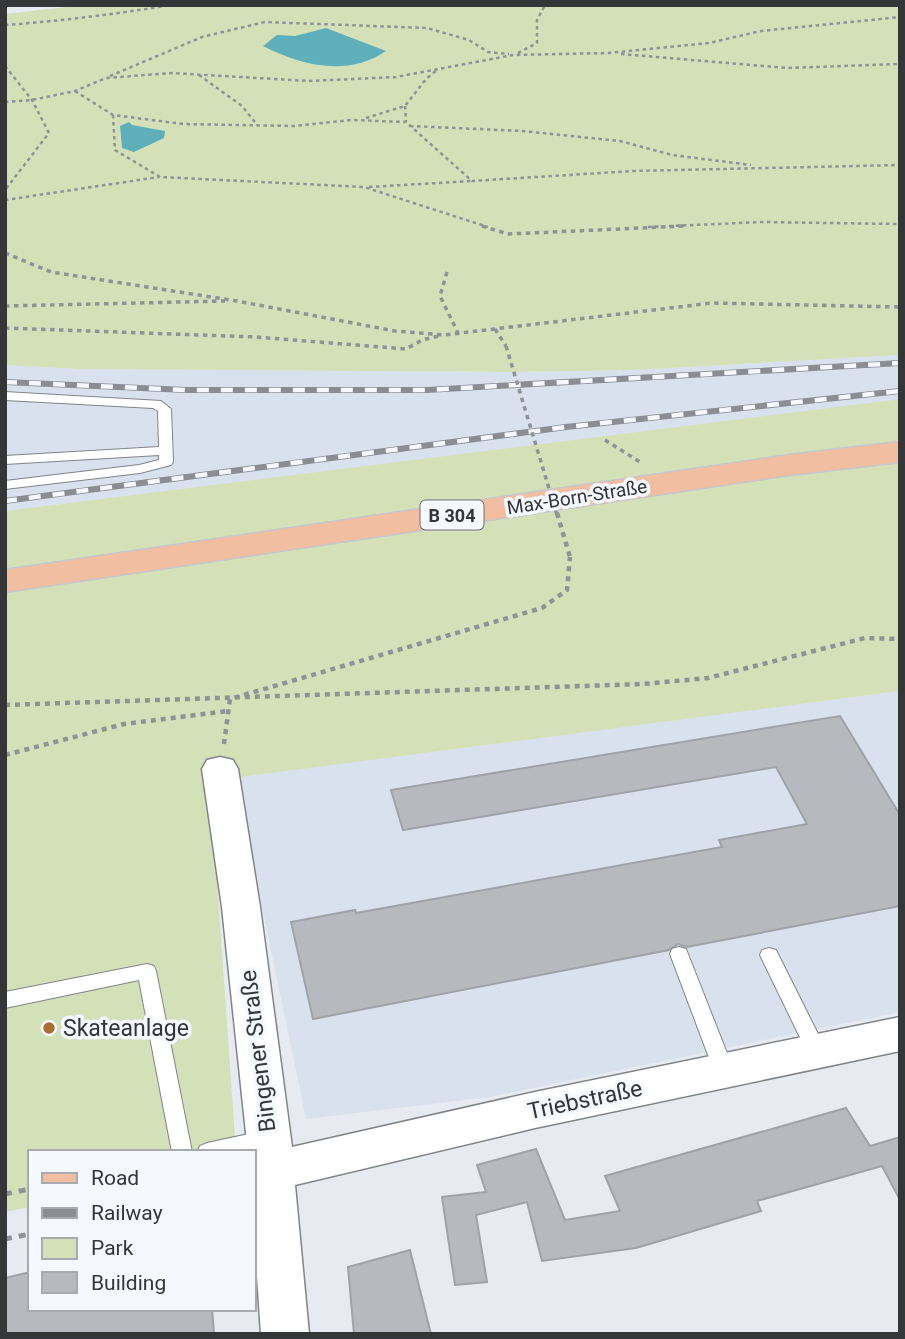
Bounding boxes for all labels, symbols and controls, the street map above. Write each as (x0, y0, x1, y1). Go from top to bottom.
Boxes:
street label: Max-Born-Straße (505, 475, 649, 519)
road number: B 304 (420, 500, 484, 530)
street label: Bingener Straße (235, 968, 281, 1134)
place label: Skateanlage (63, 1015, 189, 1042)
marker: Skateanlage (41, 1020, 57, 1036)
street label: Triebstraße (525, 1075, 645, 1125)
legend (28, 1150, 256, 1311)
text: Road (91, 1166, 139, 1190)
text: Railway (91, 1201, 163, 1225)
text: Park (91, 1236, 134, 1260)
text: Building (91, 1271, 166, 1295)

